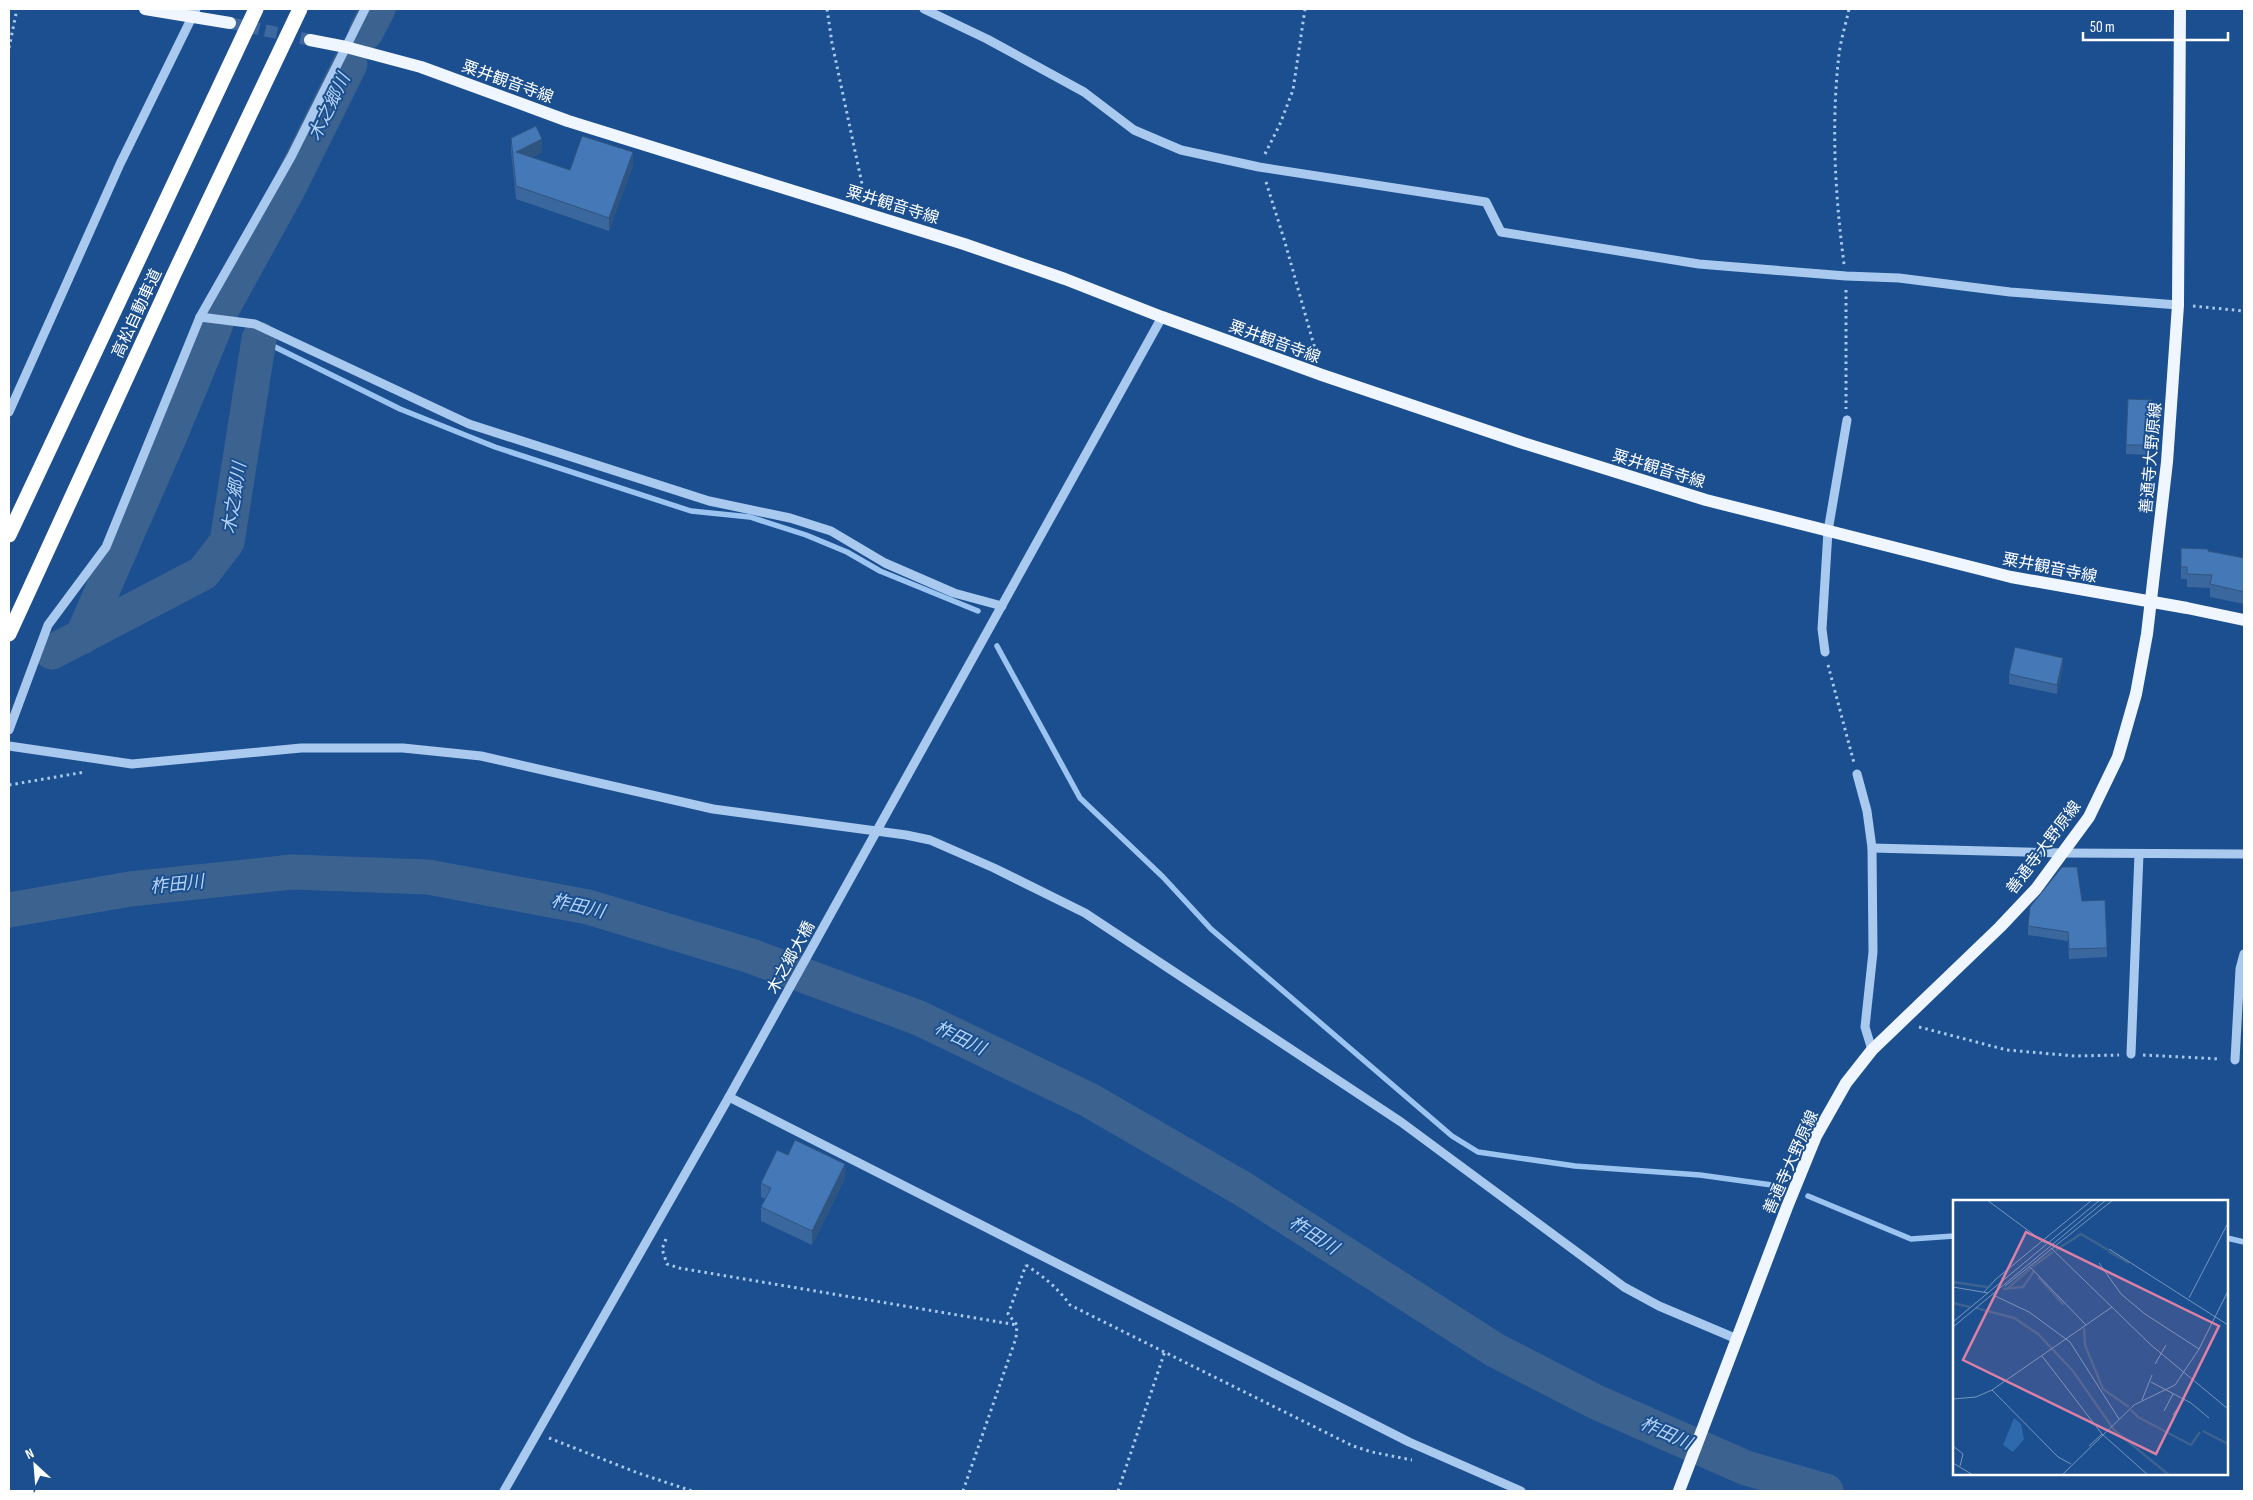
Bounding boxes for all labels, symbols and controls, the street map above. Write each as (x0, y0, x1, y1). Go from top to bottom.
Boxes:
scale bar (2083, 10, 2228, 42)
text: 50 m (2090, 18, 2115, 37)
street label: 粟井観音寺線 (459, 57, 556, 108)
water label: 木之郷川 (304, 68, 356, 144)
street label: 粟井観音寺線 (844, 182, 941, 229)
street label: 高松自動車道 (108, 266, 166, 361)
street label: 粟井観音寺線 (1226, 317, 1323, 368)
street label: 善通寺大野原線 (2137, 402, 2166, 515)
street label: 粟井観音寺線 (1610, 446, 1707, 493)
water label: 木之郷川 (218, 459, 251, 535)
street label: 粟井観音寺線 (2001, 550, 2099, 587)
street label: 善通寺大野原線 (2003, 797, 2085, 898)
water label: 柞田川 (149, 871, 207, 898)
water label: 柞田川 (549, 890, 609, 923)
street label: 木之郷大橋 (764, 918, 819, 997)
water label: 柞田川 (931, 1017, 990, 1061)
street label: 善通寺大野原線 (1760, 1108, 1823, 1218)
inset map (1953, 1200, 2228, 1475)
water label: 柞田川 (1285, 1212, 1344, 1260)
water label: 柞田川 (1637, 1413, 1697, 1455)
north arrow (10, 1440, 60, 1490)
text: N (22, 1444, 37, 1463)

